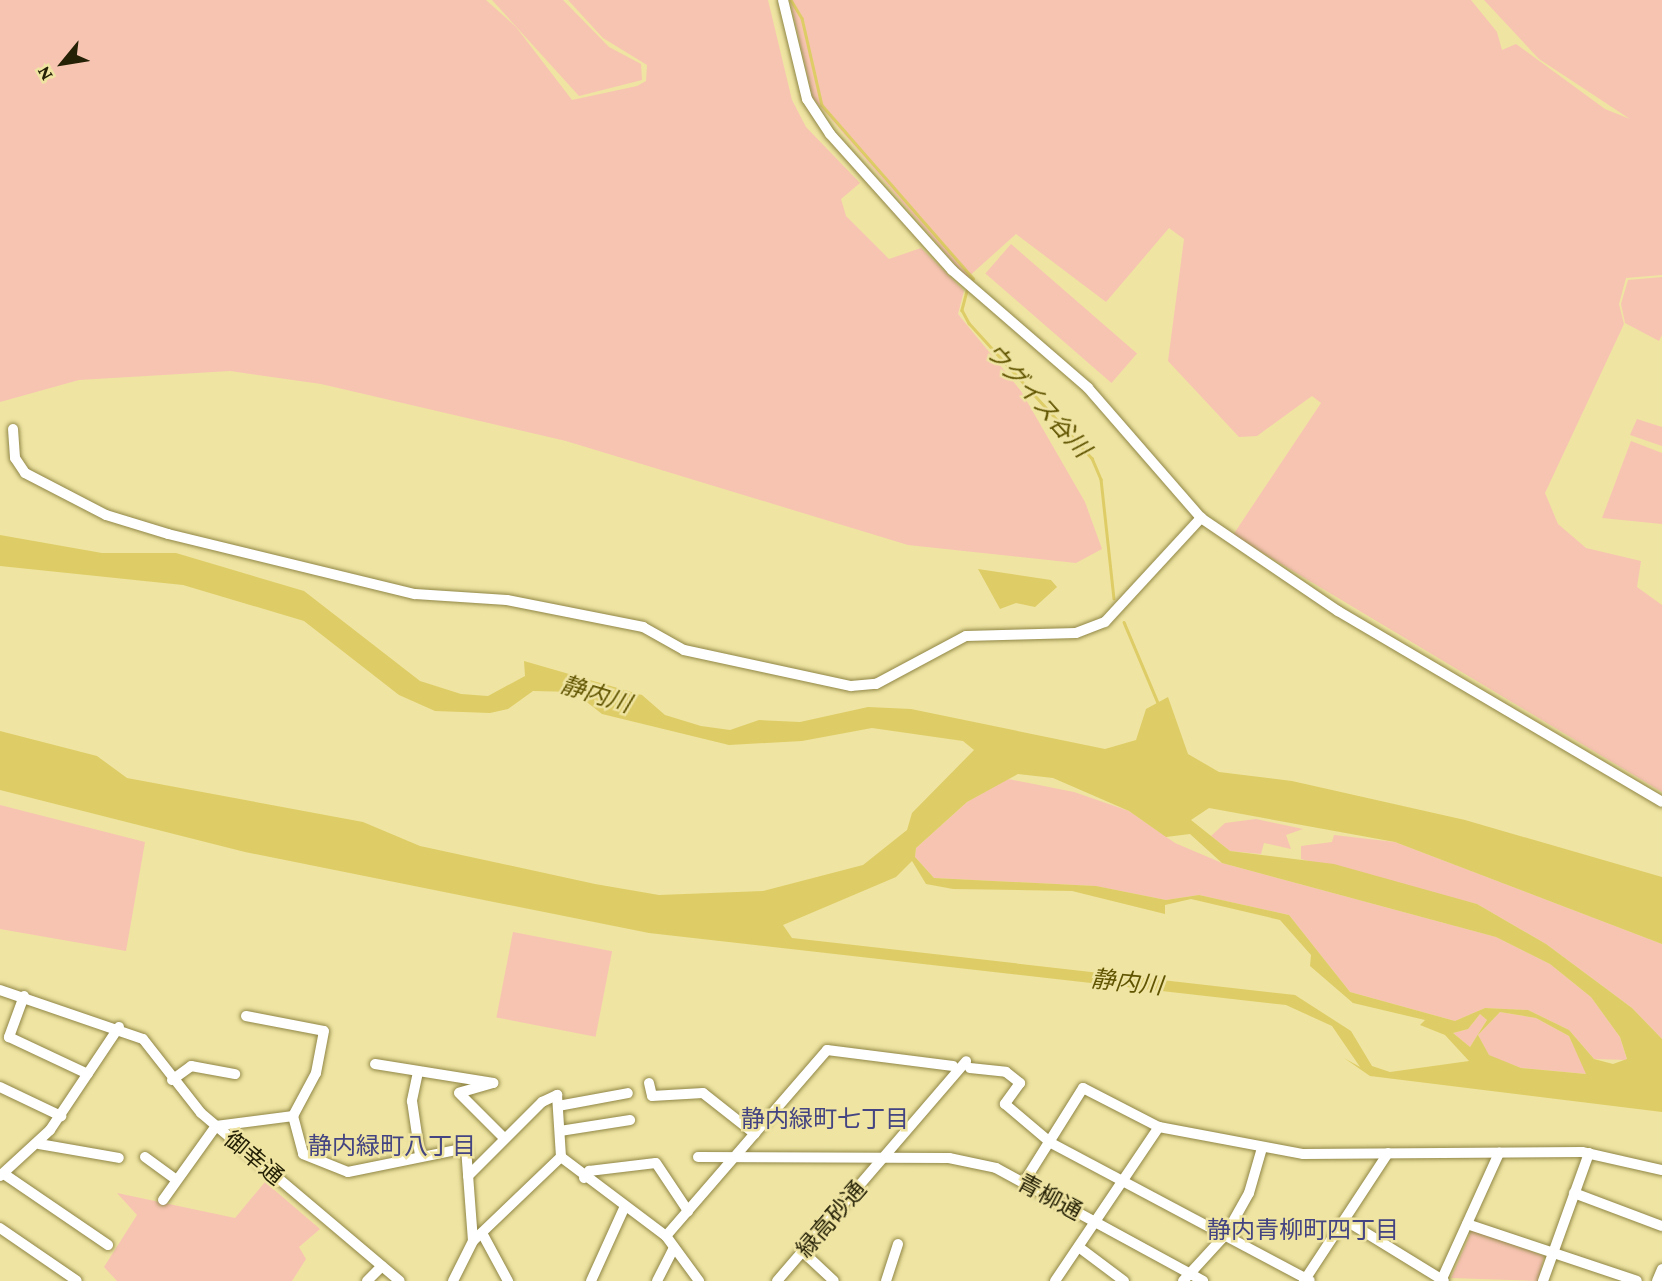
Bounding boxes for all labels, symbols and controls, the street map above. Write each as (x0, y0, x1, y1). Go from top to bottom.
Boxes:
north arrow (28, 28, 98, 98)
text: N (32, 63, 57, 85)
water label: ウグイス谷川 (979, 337, 1097, 463)
water label: 静内川 (557, 670, 635, 718)
water label: 静内川 (1090, 964, 1164, 1000)
district label: 静内緑町七丁目 (741, 1105, 909, 1133)
street label: 御幸通 (219, 1125, 289, 1191)
district label: 静内緑町八丁目 (308, 1132, 476, 1160)
street label: 青柳通 (1013, 1169, 1087, 1225)
street label: 緑高砂通 (790, 1175, 872, 1263)
district label: 静内青柳町四丁目 (1207, 1216, 1399, 1244)

